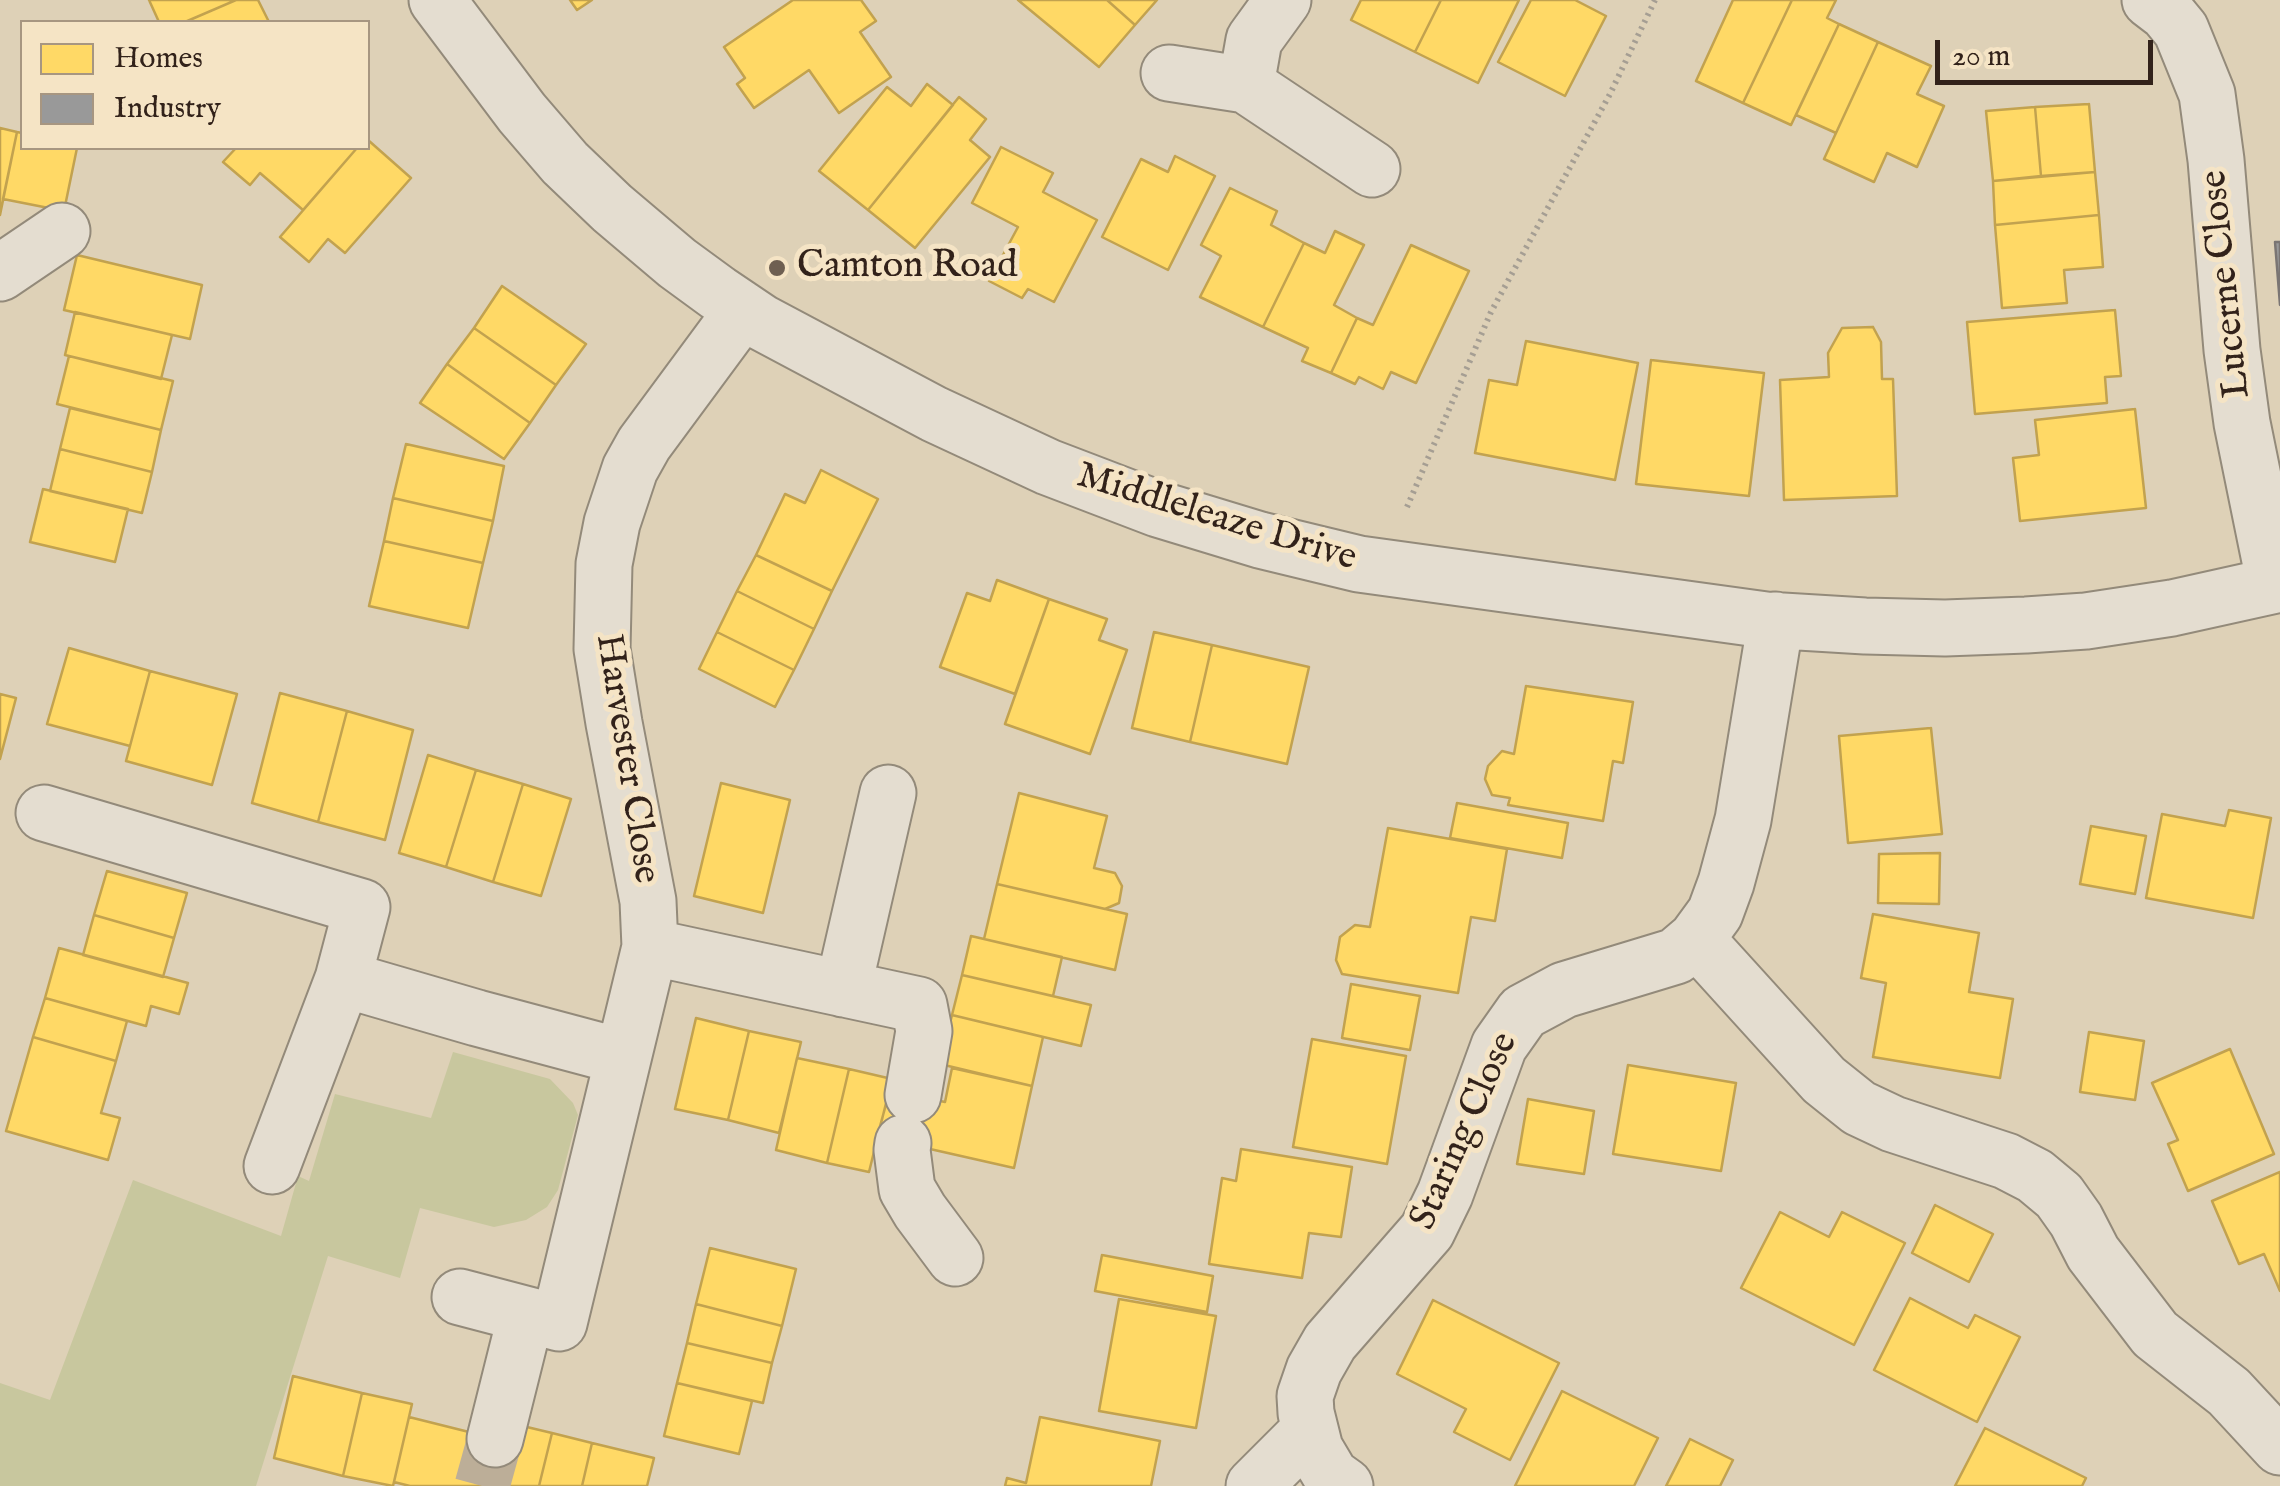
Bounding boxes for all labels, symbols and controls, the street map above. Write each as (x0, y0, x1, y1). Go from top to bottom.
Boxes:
legend (20, 20, 370, 150)
scale bar (1940, 20, 2158, 82)
text: 20 m (1952, 38, 2011, 76)
text: Homes (114, 40, 203, 78)
text: Industry (114, 90, 221, 128)
street label: Lucerne Close (2193, 168, 2263, 400)
place label: Camton Road (797, 245, 1018, 291)
marker: Camton Road (766, 257, 788, 279)
street label: Middleleaze Drive (1071, 455, 1361, 583)
street label: Harvester Close (583, 631, 667, 887)
street label: Staring Close (1402, 1026, 1530, 1238)

